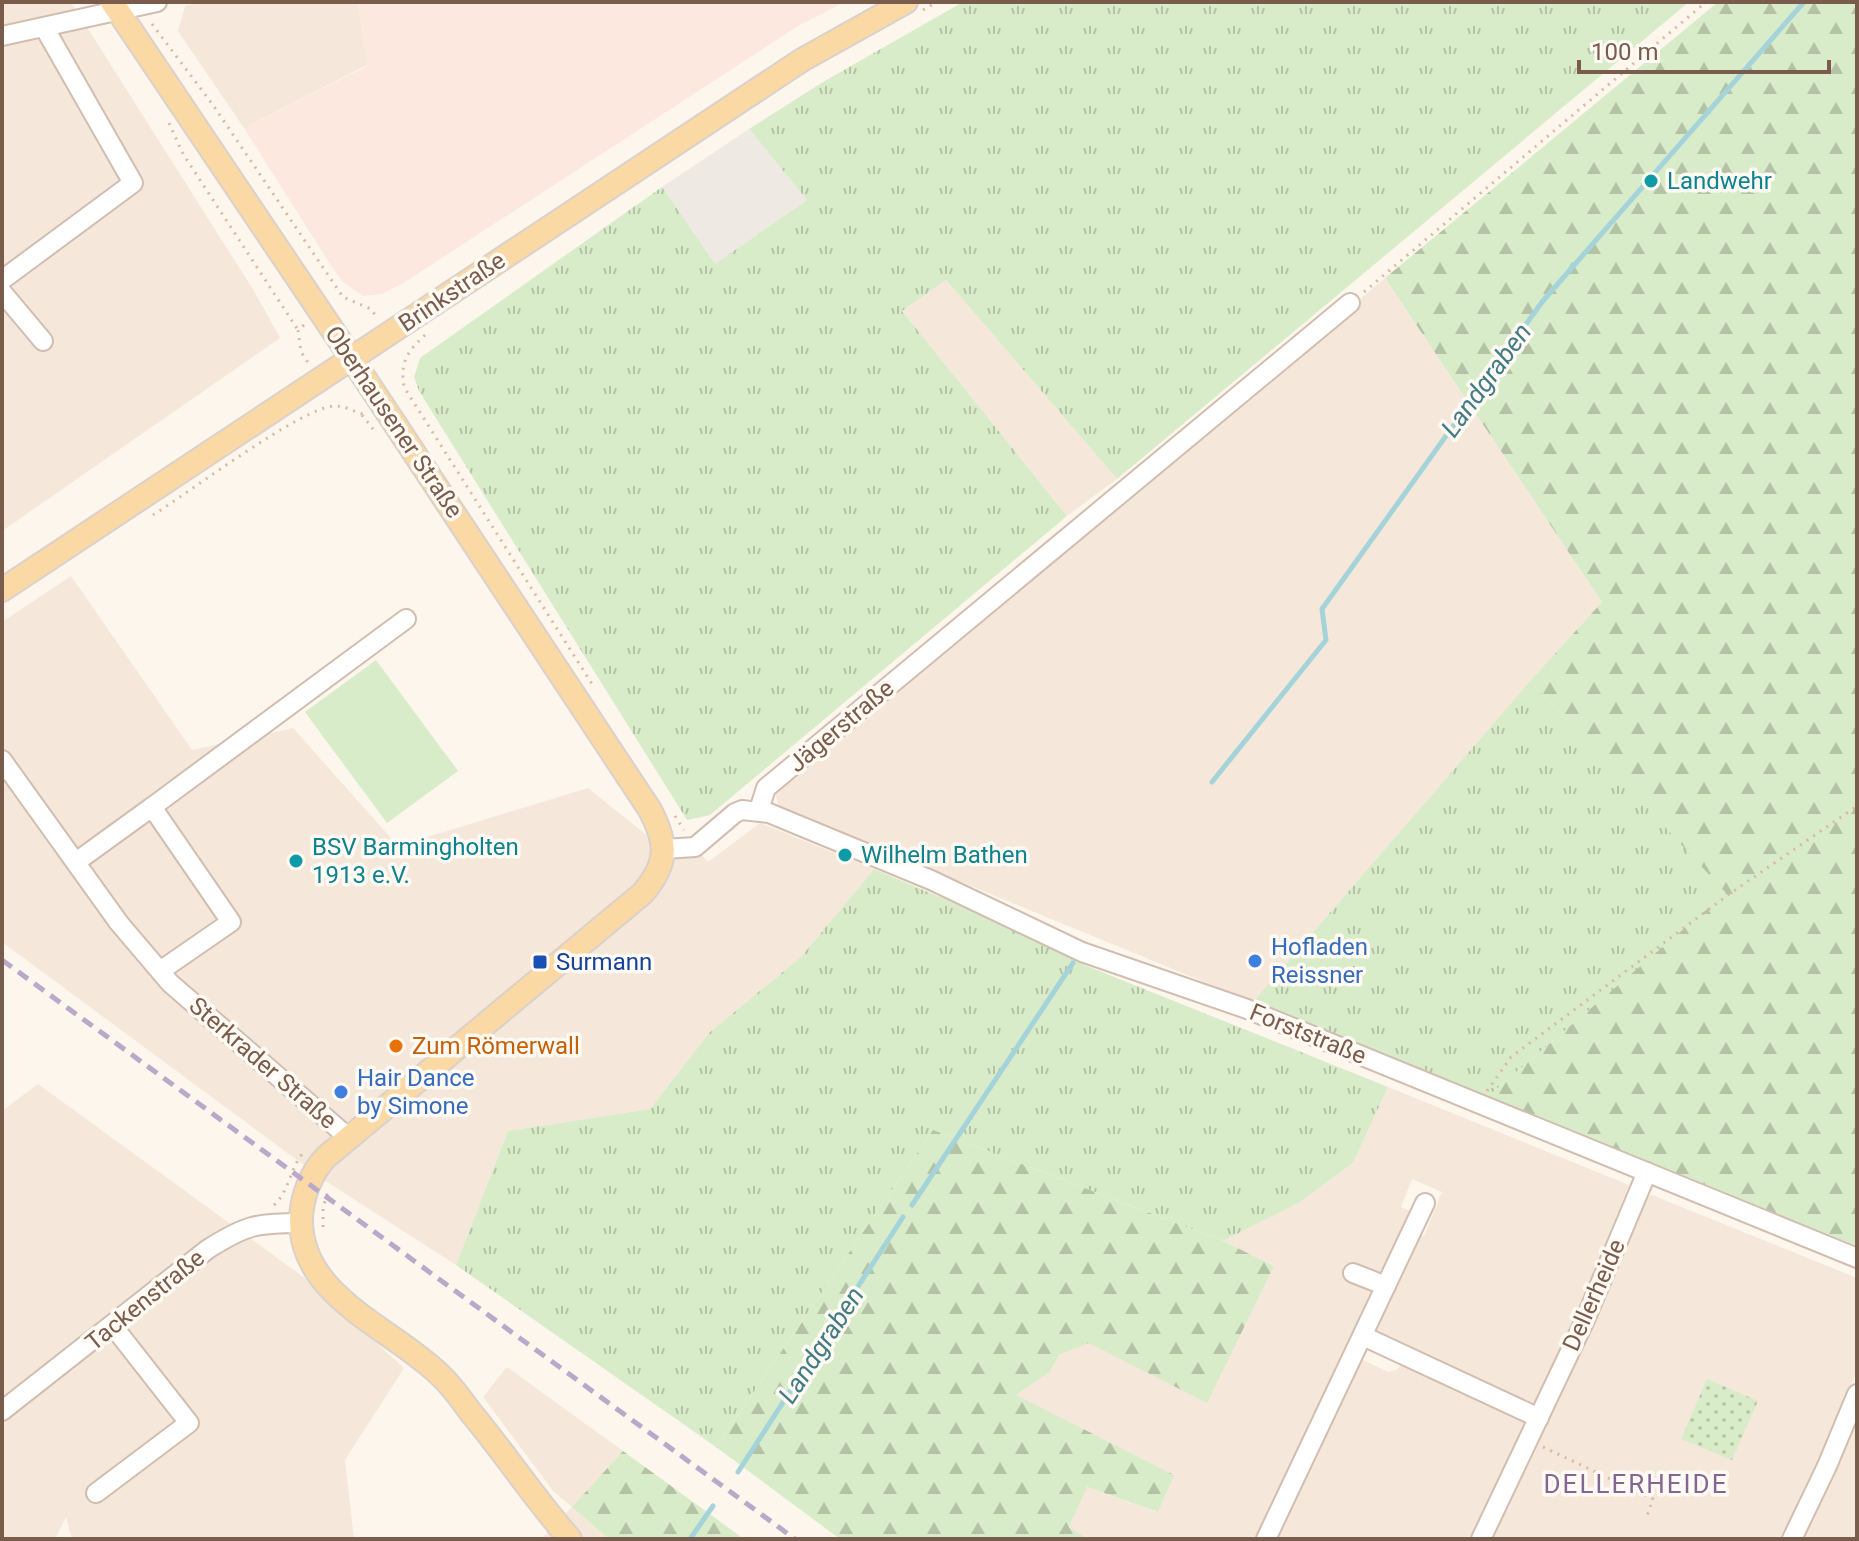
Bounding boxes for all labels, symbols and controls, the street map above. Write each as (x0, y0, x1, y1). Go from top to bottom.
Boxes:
scale bar (1579, 24, 1829, 74)
text: 100 m (1591, 38, 1658, 66)
place label: Landwehr (1667, 167, 1772, 195)
marker: Landwehr (1642, 172, 1660, 190)
street label: Brinkstraße (393, 246, 511, 338)
water label: Landgraben (1435, 317, 1537, 443)
street label: Oberhausener Straße (319, 321, 469, 523)
street label: Jägerstraße (783, 674, 899, 778)
place label: BSV Barmingholten 1913 e.V. (312, 833, 519, 889)
place label: Wilhelm Bathen (861, 841, 1028, 869)
marker: Wilhelm Bathen (836, 846, 854, 864)
marker: BSV Barmingholten 1913 e.V. (287, 852, 305, 870)
place label: Hofladen Reissner (1271, 933, 1368, 989)
place label: Surmann (556, 948, 652, 976)
marker: Hofladen Reissner (1246, 952, 1264, 970)
marker: Surmann (531, 953, 549, 971)
street label: Sterkrader Straße (184, 991, 342, 1135)
street label: Forststraße (1246, 998, 1370, 1070)
place label: Zum Römerwall (412, 1032, 580, 1060)
marker: Zum Römerwall (387, 1037, 405, 1055)
place label: Hair Dance by Simone (357, 1064, 474, 1120)
marker: Hair Dance by Simone (332, 1083, 350, 1101)
street label: Dellerheide (1557, 1235, 1631, 1355)
street label: Tackenstraße (80, 1244, 210, 1356)
water label: Landgraben (772, 1281, 870, 1409)
district label: DELLERHEIDE (1544, 1469, 1728, 1499)

